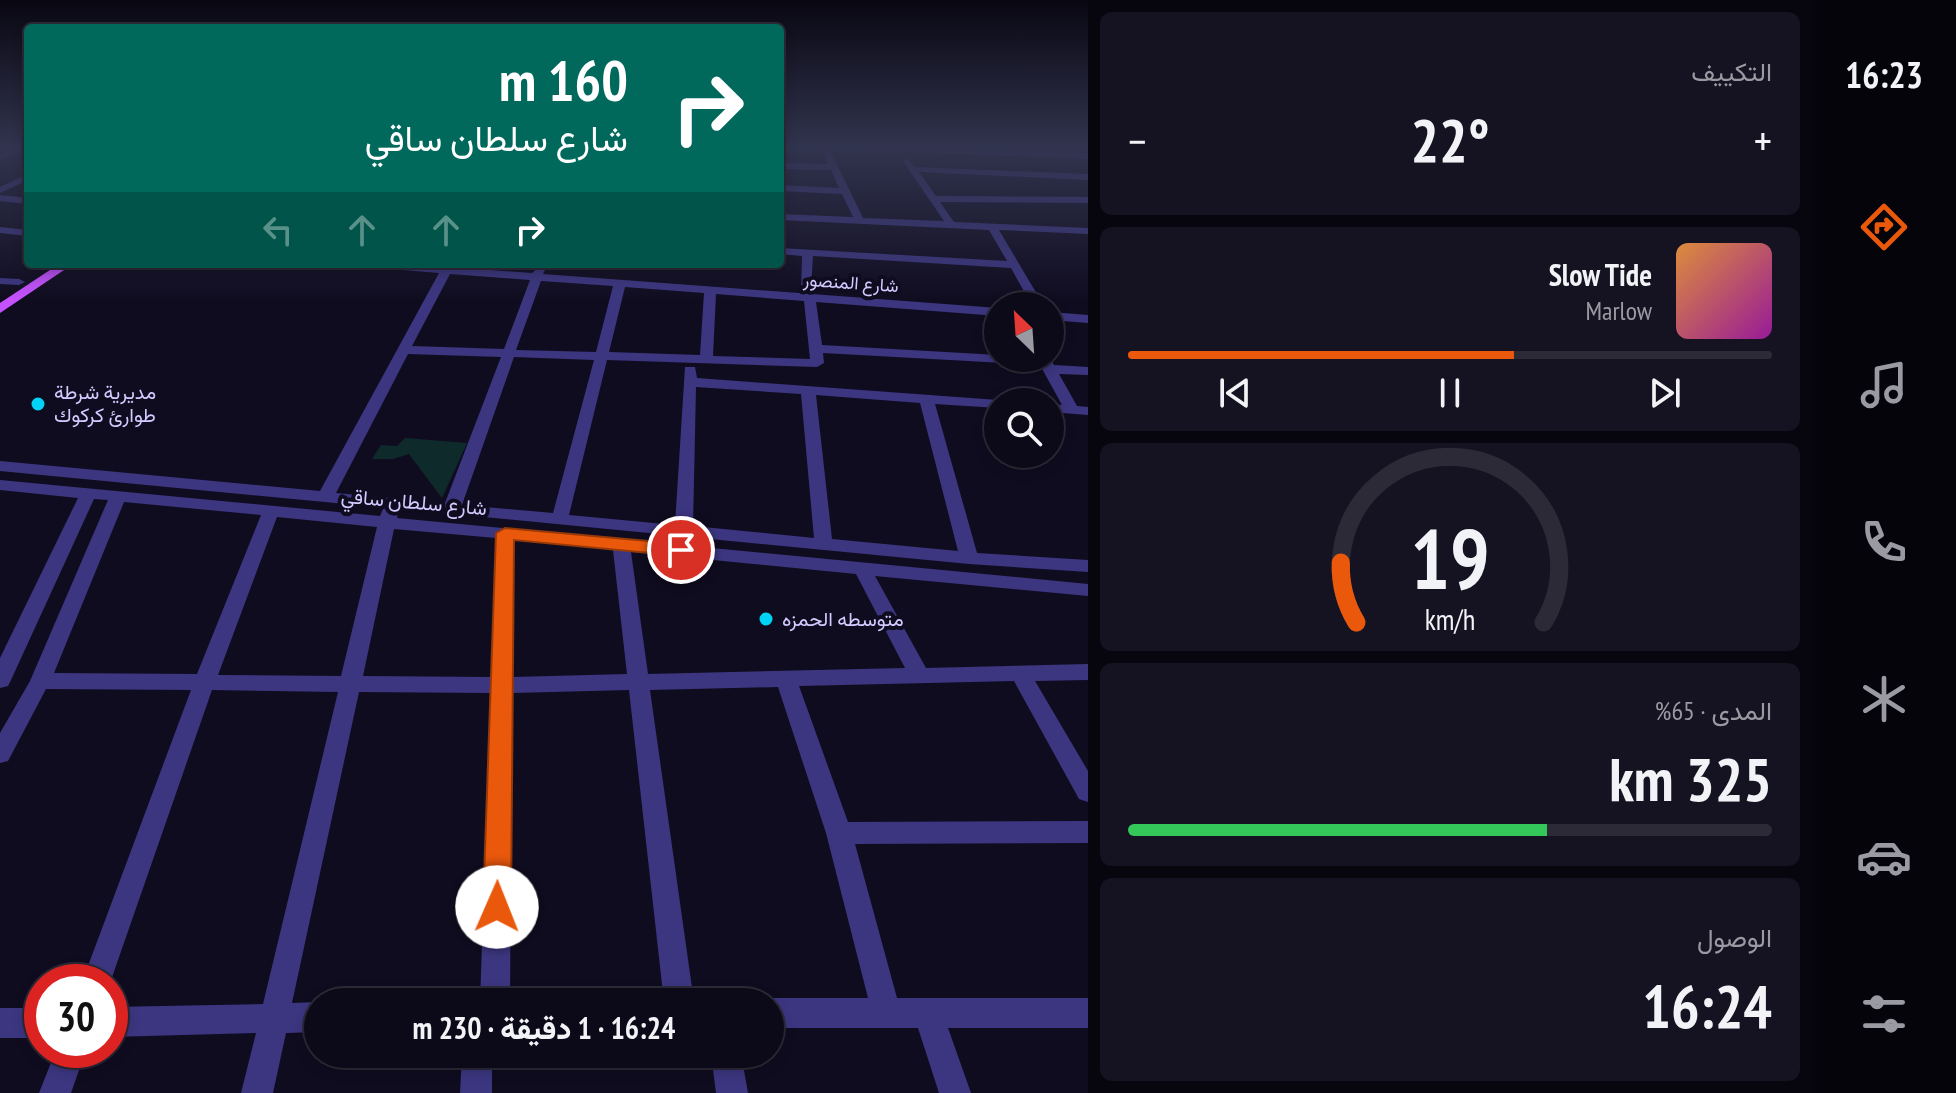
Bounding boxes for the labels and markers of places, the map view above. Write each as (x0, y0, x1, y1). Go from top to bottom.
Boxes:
place label: مديرية شرطة طوارئ كركوك (54, 379, 156, 428)
marker: مديرية شرطة طوارئ كركوك (29, 395, 47, 413)
pin (647, 516, 715, 584)
place label: متوسطه الحمزه (782, 606, 904, 632)
marker: متوسطه الحمزه (757, 610, 775, 628)

